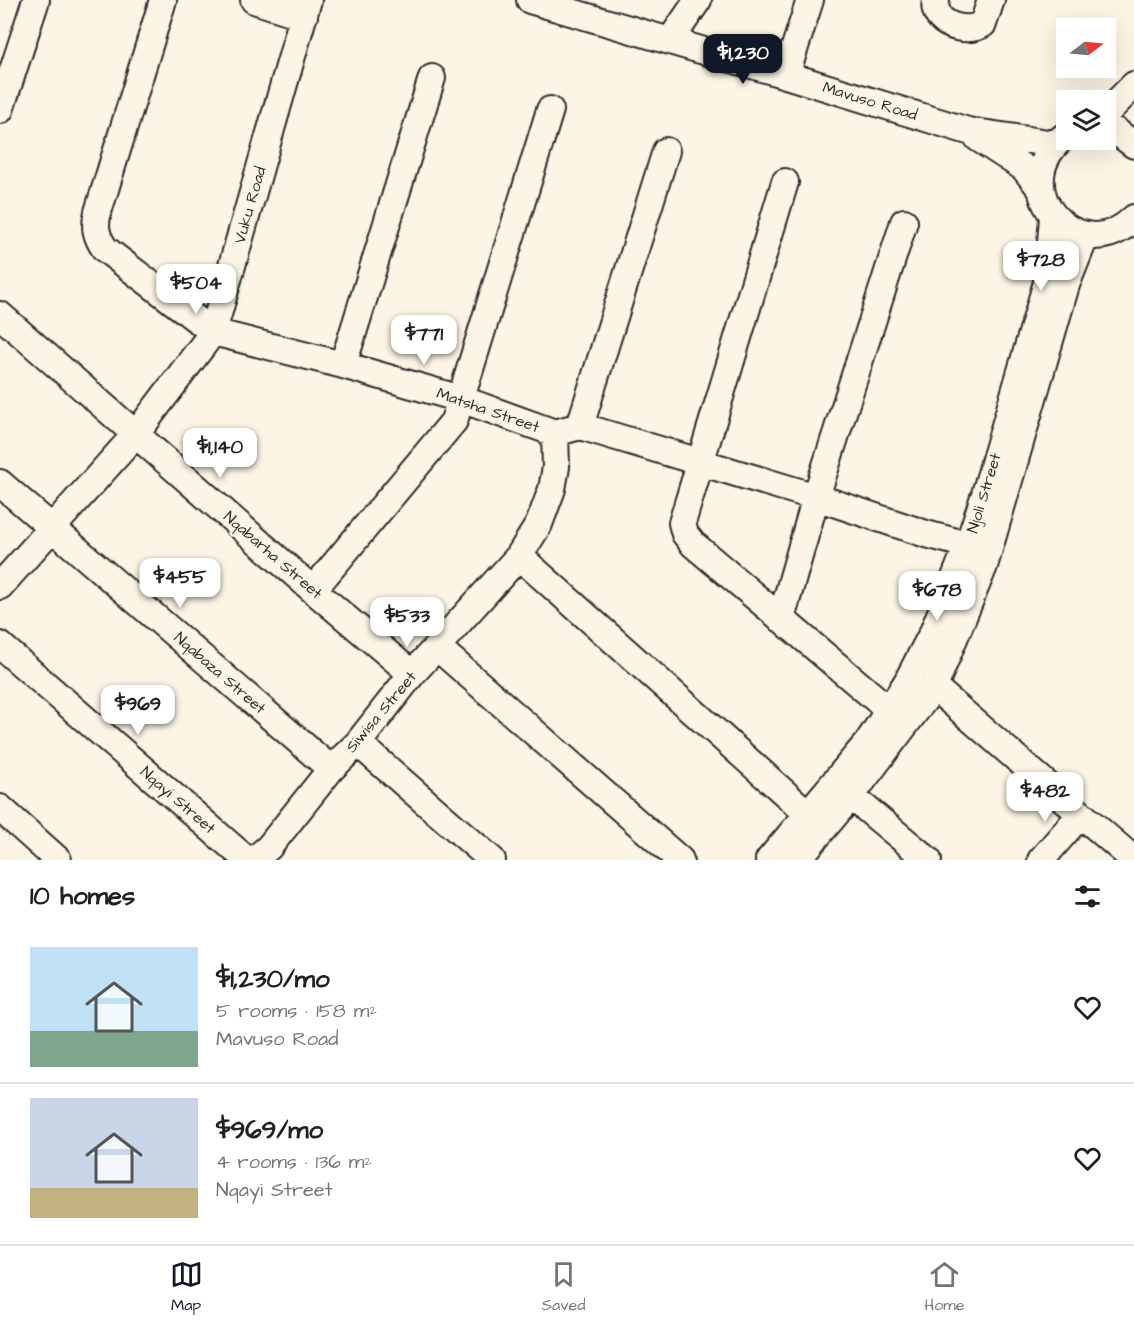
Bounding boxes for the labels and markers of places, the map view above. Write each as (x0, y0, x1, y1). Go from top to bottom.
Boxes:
pin: $1,230 (694, 34, 792, 85)
pin: $728 (1005, 241, 1077, 292)
pin: $504 (160, 264, 232, 315)
pin: $771 (388, 315, 460, 366)
pin: $1,140 (171, 428, 269, 479)
pin: $455 (144, 558, 216, 609)
pin: $678 (901, 571, 973, 622)
pin: $533 (371, 597, 443, 648)
pin: $969 (102, 685, 174, 736)
pin: $482 (1009, 772, 1081, 823)

